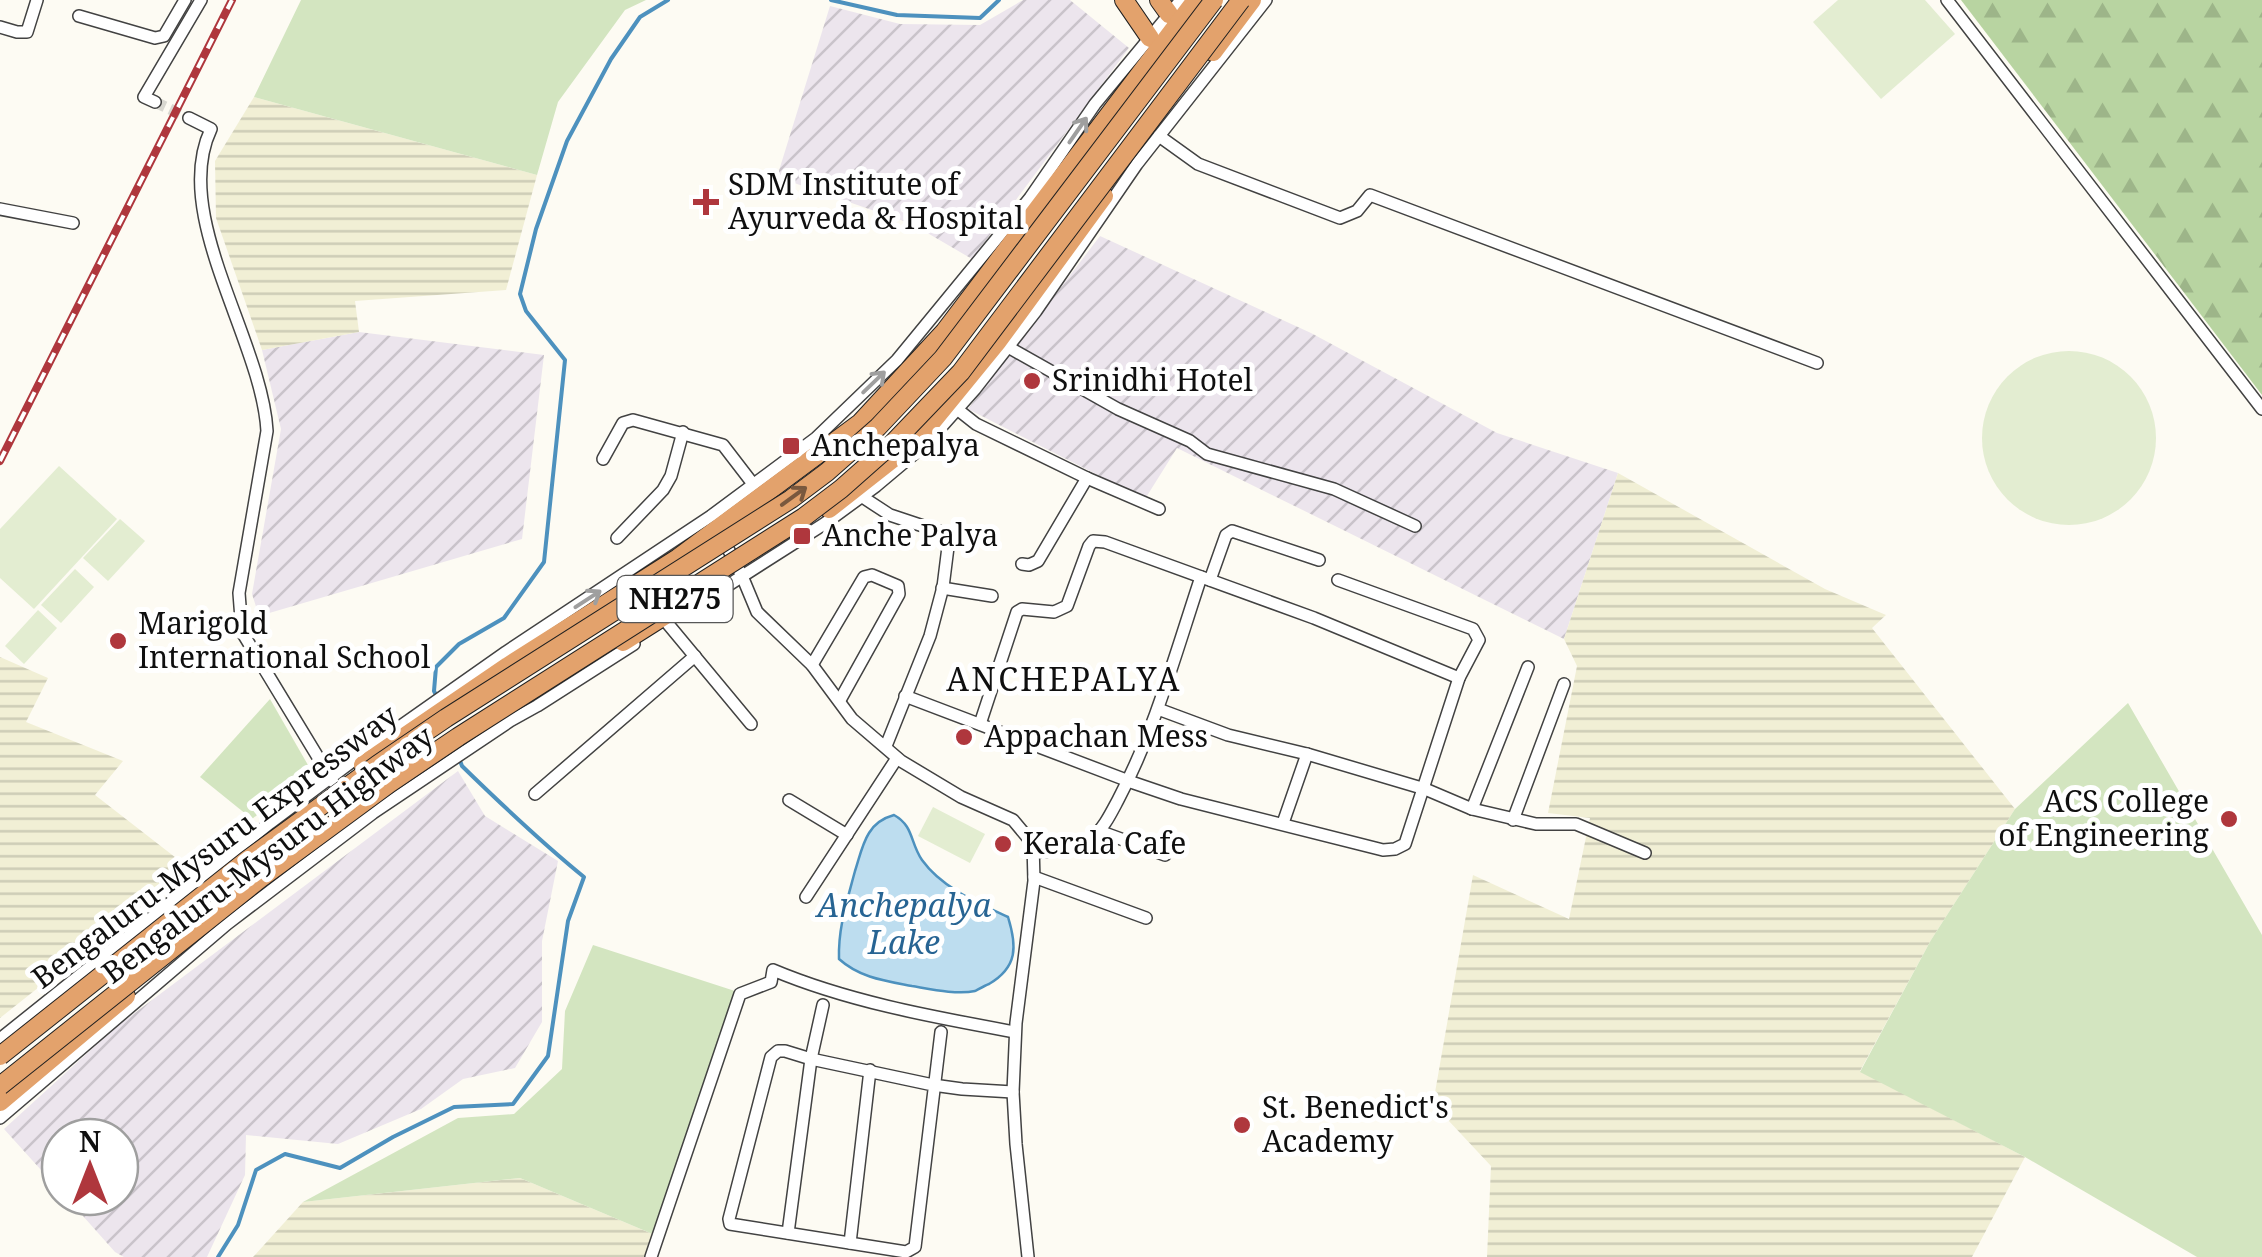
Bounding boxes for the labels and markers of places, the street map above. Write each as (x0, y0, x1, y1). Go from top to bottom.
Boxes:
place label: SDM Institute of Ayurveda & Hospital (728, 163, 1024, 238)
marker: SDM Institute of Ayurveda & Hospital (693, 189, 719, 215)
place label: Srinidhi Hotel (1052, 359, 1253, 400)
marker: Srinidhi Hotel (1021, 370, 1043, 392)
place label: Anchepalya (811, 424, 980, 465)
marker: Anchepalya (780, 435, 802, 457)
place label: Anche Palya (822, 514, 998, 555)
marker: Anche Palya (791, 525, 813, 547)
place label: Marigold International School (138, 602, 430, 677)
marker: Marigold International School (107, 630, 129, 652)
place label: Appachan Mess (984, 715, 1208, 756)
marker: Appachan Mess (953, 726, 975, 748)
place label: ACS College of Engineering (1998, 780, 2209, 855)
marker: ACS College of Engineering (2218, 808, 2240, 830)
place label: Kerala Cafe (1023, 822, 1186, 863)
marker: Kerala Cafe (992, 833, 1014, 855)
place label: St. Benedict's Academy (1262, 1086, 1449, 1161)
marker: St. Benedict's Academy (1231, 1114, 1253, 1136)

